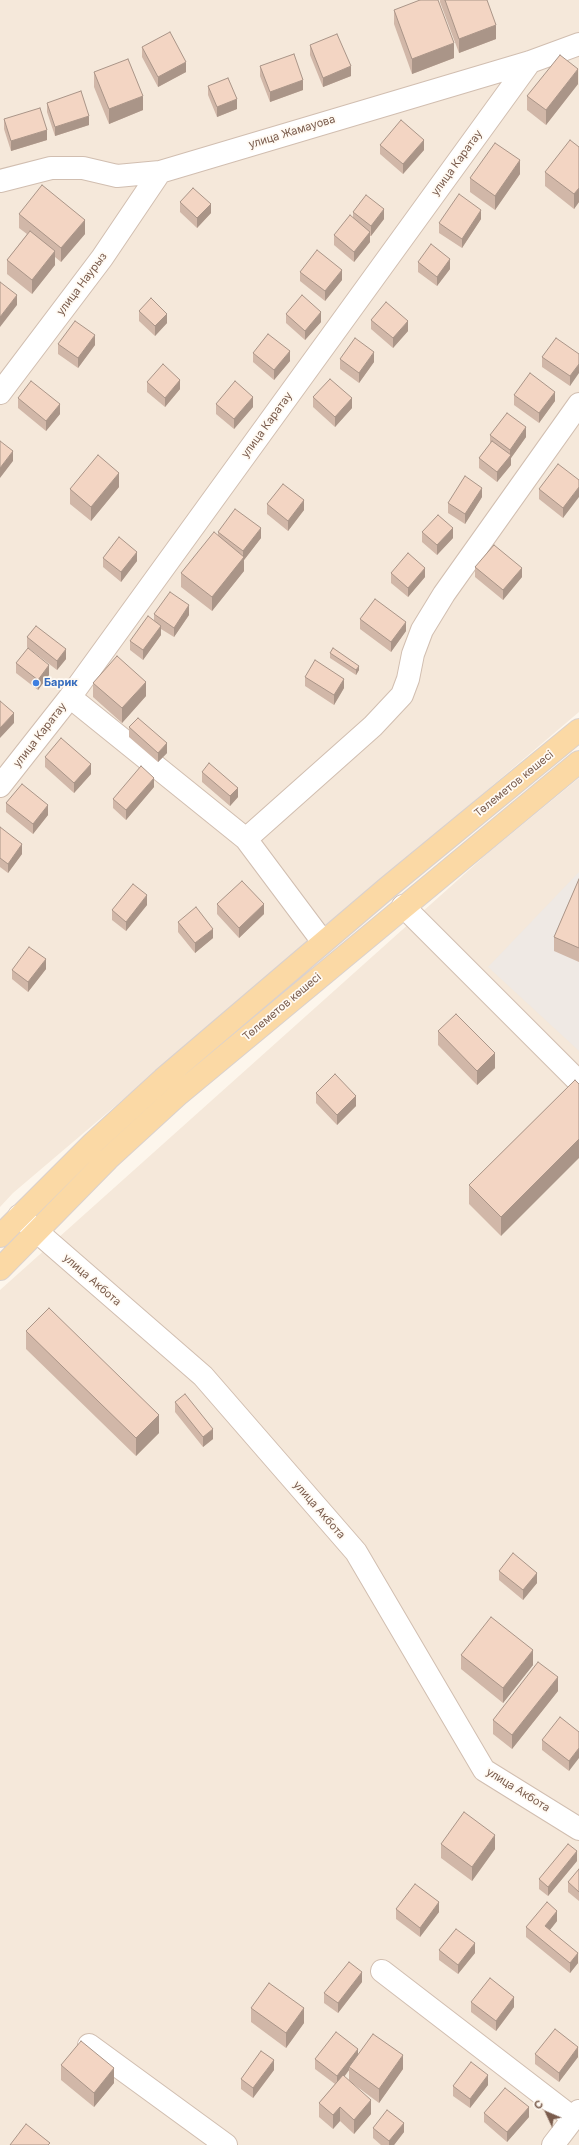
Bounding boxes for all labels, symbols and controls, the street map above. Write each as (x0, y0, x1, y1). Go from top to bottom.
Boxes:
street label: улица Жамауова (247, 113, 337, 151)
street label: улица Каратау (429, 127, 485, 199)
street label: улица Наурыз (54, 250, 110, 318)
street label: улица Каратау (239, 389, 295, 461)
place label: Барик (44, 676, 78, 690)
marker: Барик (31, 678, 41, 688)
street label: улица Каратау (11, 700, 69, 770)
street label: Төлеметов көшесі (472, 748, 556, 820)
street label: Төлеметов көшесі (240, 970, 324, 1044)
street label: улица Акбота (60, 1251, 124, 1309)
street label: улица Акбота (290, 1478, 348, 1542)
street label: улица Акбота (484, 1765, 552, 1815)
north arrow (527, 2093, 567, 2133)
text: С (530, 2097, 546, 2112)

